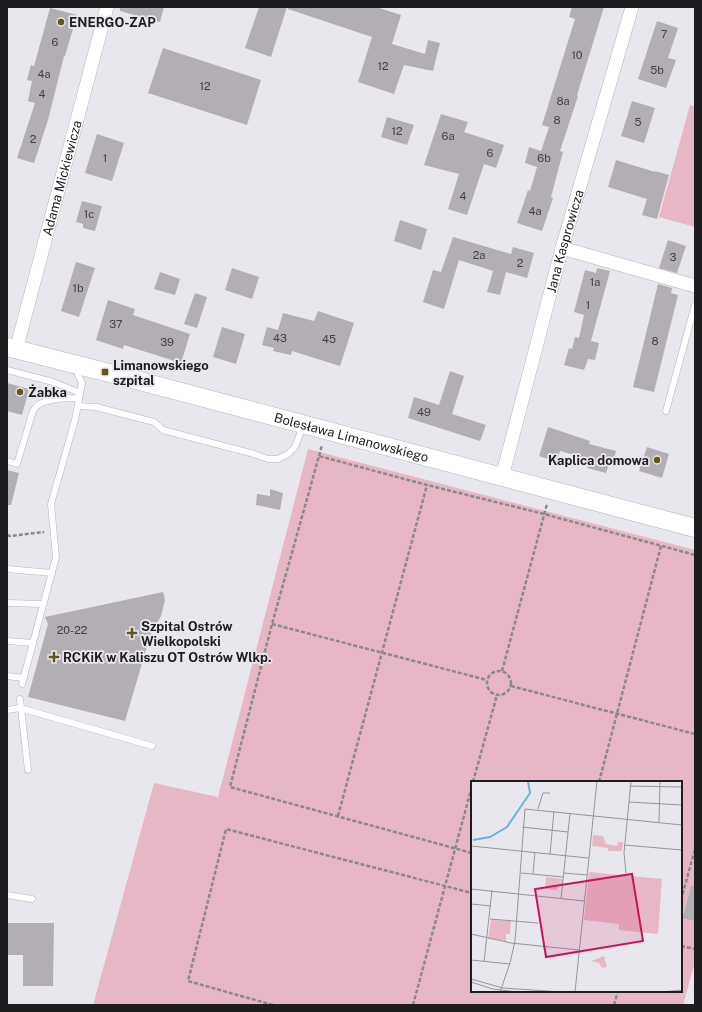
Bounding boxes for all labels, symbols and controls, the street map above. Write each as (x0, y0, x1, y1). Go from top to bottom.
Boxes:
place label: ENERGO-ZAP (69, 15, 156, 30)
marker: ENERGO-ZAP (56, 17, 66, 27)
house number: 7 (661, 28, 668, 40)
house number: 6 (52, 36, 59, 48)
house number: 10 (571, 49, 583, 61)
house number: 12 (377, 60, 389, 72)
house number: 5b (650, 64, 664, 76)
house number: 4a (38, 68, 51, 80)
house number: 12 (199, 80, 211, 92)
house number: 4 (39, 88, 46, 100)
house number: 8a (556, 95, 570, 107)
house number: 8 (553, 114, 561, 126)
house number: 5 (634, 116, 642, 128)
street label: Adama Mickiewicza (39, 119, 84, 237)
house number: 12 (391, 125, 403, 137)
house number: 6a (442, 130, 454, 142)
house number: 2 (30, 133, 37, 145)
house number: 6 (487, 147, 494, 159)
house number: 1 (103, 152, 107, 164)
house number: 6b (537, 152, 551, 164)
street label: Jana Kasprowicza (543, 188, 586, 294)
house number: 4 (460, 190, 467, 202)
house number: 4a (529, 205, 542, 217)
house number: 1c (84, 208, 94, 220)
house number: 2a (473, 249, 485, 261)
house number: 3 (670, 251, 677, 263)
house number: 2 (517, 257, 524, 269)
house number: 1a (590, 276, 600, 288)
house number: 1b (72, 282, 84, 294)
house number: 1 (586, 299, 590, 311)
house number: 37 (109, 318, 123, 330)
house number: 43 (273, 332, 287, 344)
house number: 45 (322, 333, 336, 345)
house number: 8 (651, 335, 659, 347)
house number: 39 (160, 336, 174, 348)
place label: Limanowskiego szpital (113, 358, 209, 388)
marker: Limanowskiego szpital (100, 367, 110, 377)
place label: Żabka (28, 384, 67, 400)
marker: Żabka (15, 387, 25, 397)
house number: 49 (417, 406, 431, 418)
street label: Bolesława Limanowskiego (273, 409, 430, 465)
place label: Kaplica domowa (548, 453, 649, 468)
marker: Kaplica domowa (652, 455, 662, 465)
place label: Szpital Ostrów Wielkopolski (141, 619, 233, 649)
house number: 20-22 (57, 624, 88, 636)
marker: Szpital Ostrów Wielkopolski (126, 627, 138, 639)
place label: RCKiK w Kaliszu OT Ostrów Wlkp. (63, 650, 271, 665)
marker: RCKiK w Kaliszu OT Ostrów Wlkp. (48, 651, 60, 663)
inset map (471, 781, 682, 992)

